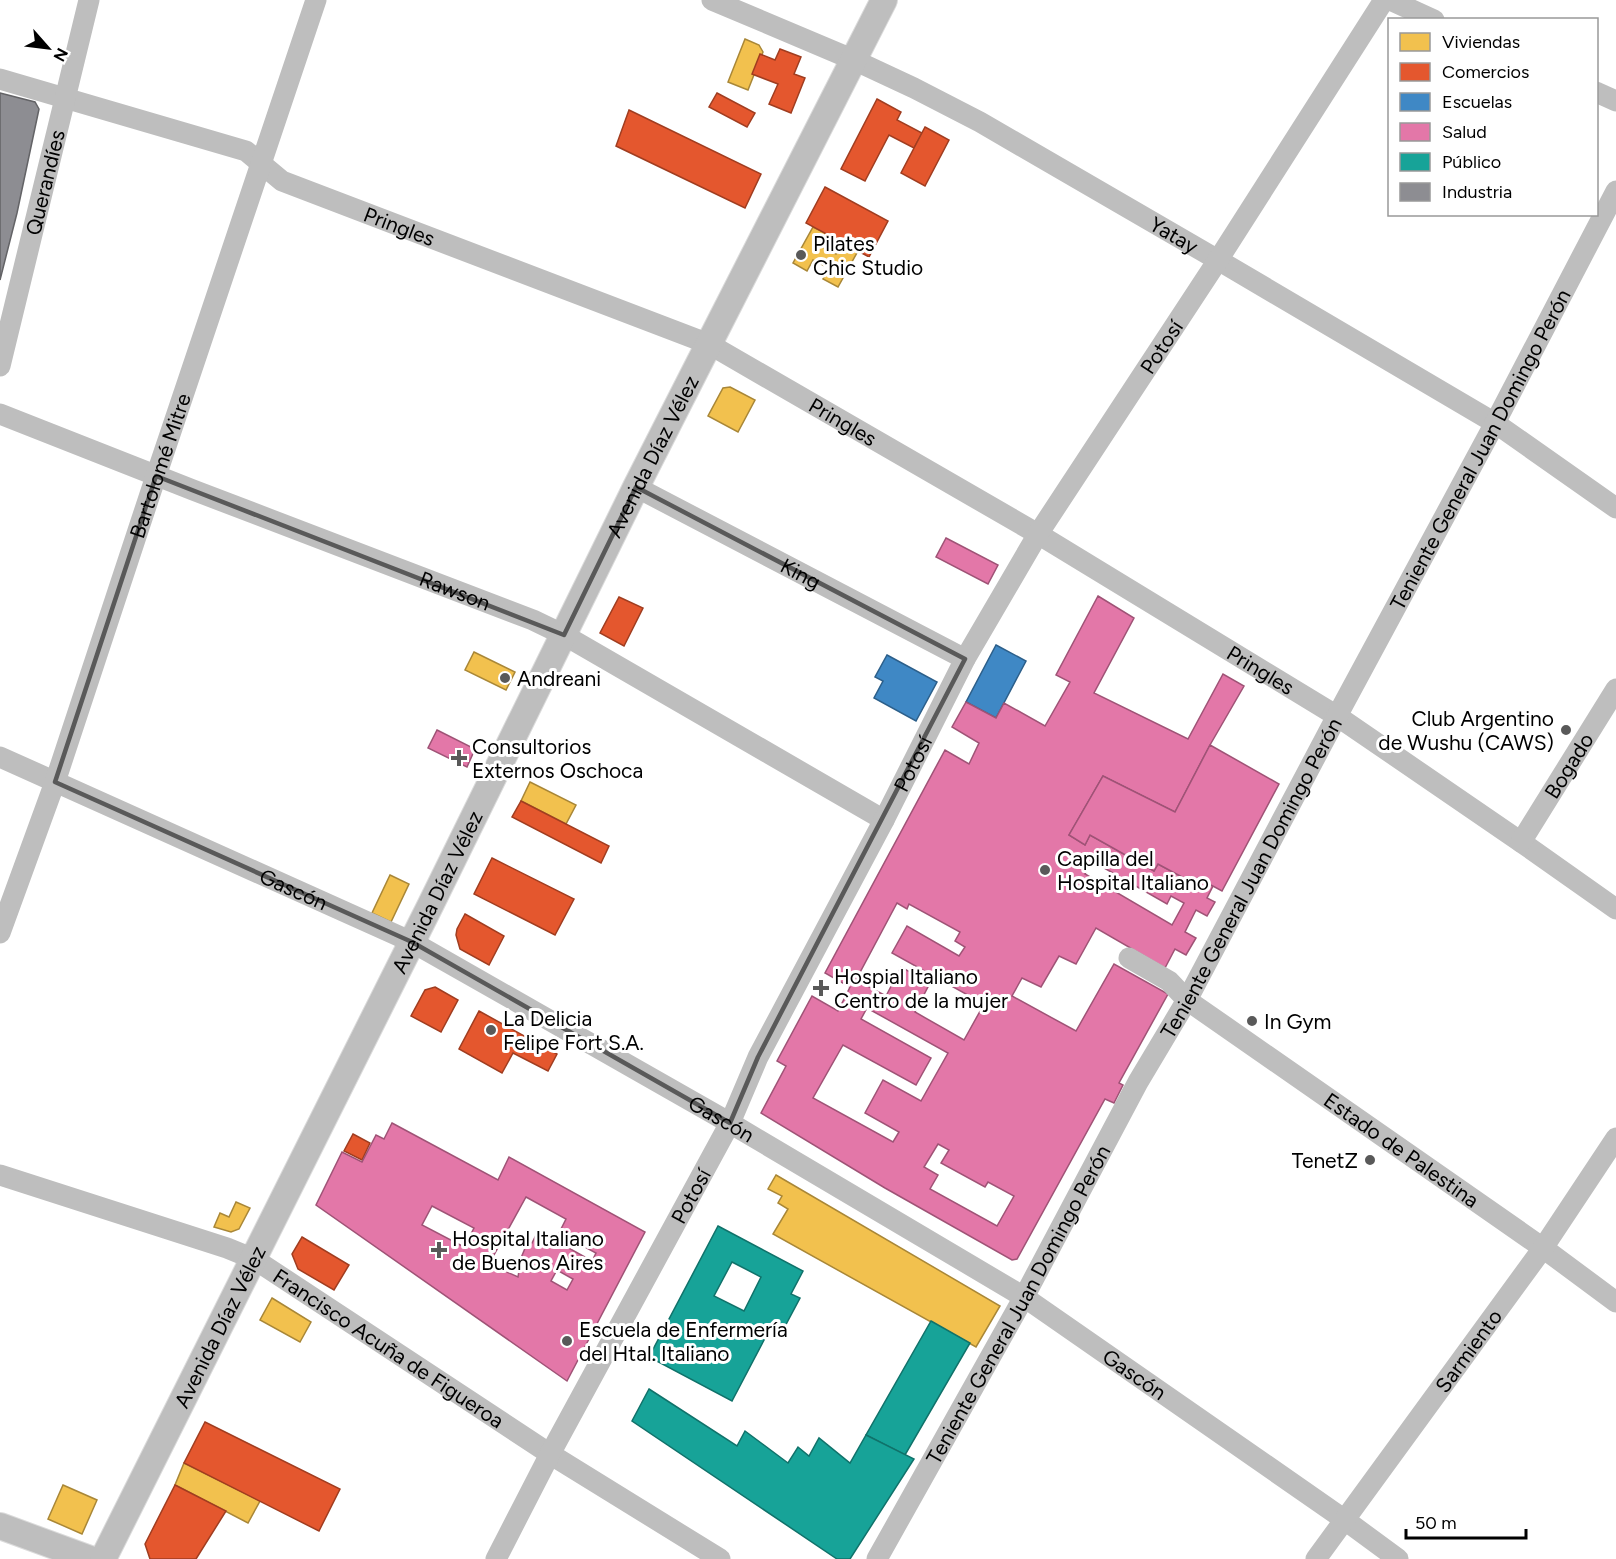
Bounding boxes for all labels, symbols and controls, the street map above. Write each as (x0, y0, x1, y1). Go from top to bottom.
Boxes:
north arrow (18, 18, 78, 78)
legend (1388, 18, 1598, 216)
text: Viviendas (1442, 31, 1520, 53)
text: N (50, 45, 72, 65)
text: Comercios (1442, 61, 1529, 83)
text: Escuelas (1442, 91, 1512, 113)
text: Salud (1442, 121, 1487, 143)
street label: Querandíes (20, 127, 70, 238)
text: Público (1442, 151, 1501, 173)
text: Industria (1442, 181, 1512, 203)
street label: Pringles (361, 201, 439, 251)
street label: Yatay (1146, 211, 1203, 258)
place label: Pilates Chic Studio (813, 231, 923, 280)
marker: Pilates Chic Studio (794, 248, 808, 262)
street label: Teniente General Juan Domingo Perón (1384, 285, 1575, 614)
street label: Potosí (1134, 314, 1188, 378)
street label: Avenida Díaz Vélez (601, 371, 703, 541)
street label: Bartolomé Mitre (124, 390, 195, 541)
street label: Pringles (805, 392, 881, 451)
street label: King (777, 552, 825, 594)
street label: Rawson (416, 565, 494, 615)
street label: Pringles (1223, 640, 1299, 700)
place label: Andreani (517, 666, 601, 691)
marker: Andreani (498, 671, 512, 685)
place label: Club Argentino de Wushu (CAWS) (1378, 706, 1554, 755)
street label: Teniente General Juan Domingo Perón (1155, 713, 1346, 1043)
marker: Club Argentino de Wushu (CAWS) (1559, 723, 1573, 737)
street label: Bogado (1539, 728, 1598, 803)
street label: Potosí (888, 731, 937, 796)
place label: Consultorios Externos Oschoca (472, 734, 643, 783)
marker: Consultorios Externos Oschoca (450, 749, 468, 767)
street label: Avenida Díaz Vélez (386, 806, 487, 977)
place label: Capilla del Hospital Italiano (1057, 846, 1209, 895)
street label: Gascón (256, 863, 332, 915)
marker: Capilla del Hospital Italiano (1038, 863, 1052, 877)
place label: Hospial Italiano Centro de la mujer (834, 964, 1008, 1013)
marker: Hospial Italiano Centro de la mujer (812, 979, 830, 997)
place label: La Delicia Felipe Fort S.A. (503, 1006, 644, 1055)
place label: In Gym (1264, 1009, 1331, 1034)
marker: In Gym (1245, 1014, 1259, 1028)
marker: La Delicia Felipe Fort S.A. (484, 1023, 498, 1037)
street label: Estado de Palestina (1319, 1087, 1484, 1212)
street label: Gascón (684, 1090, 759, 1147)
street label: Teniente General Juan Domingo Perón (920, 1141, 1115, 1468)
place label: TenetZ (1292, 1148, 1358, 1173)
marker: TenetZ (1363, 1153, 1377, 1167)
street label: Potosí (665, 1163, 716, 1228)
place label: Hospital Italiano de Buenos Aires (452, 1226, 604, 1275)
street label: Avenida Díaz Vélez (168, 1241, 270, 1412)
marker: Hospital Italiano de Buenos Aires (430, 1241, 448, 1259)
street label: Francisco Acuña de Figueroa (269, 1263, 509, 1433)
street label: Sarmiento (1429, 1304, 1507, 1397)
place label: Escuela de Enfermería del Htal. Italiano (579, 1317, 788, 1366)
marker: Escuela de Enfermería del Htal. Italiano (560, 1334, 574, 1348)
street label: Gascón (1098, 1343, 1171, 1405)
scale bar (1406, 1502, 1526, 1540)
text: 50 m (1415, 1512, 1457, 1534)

